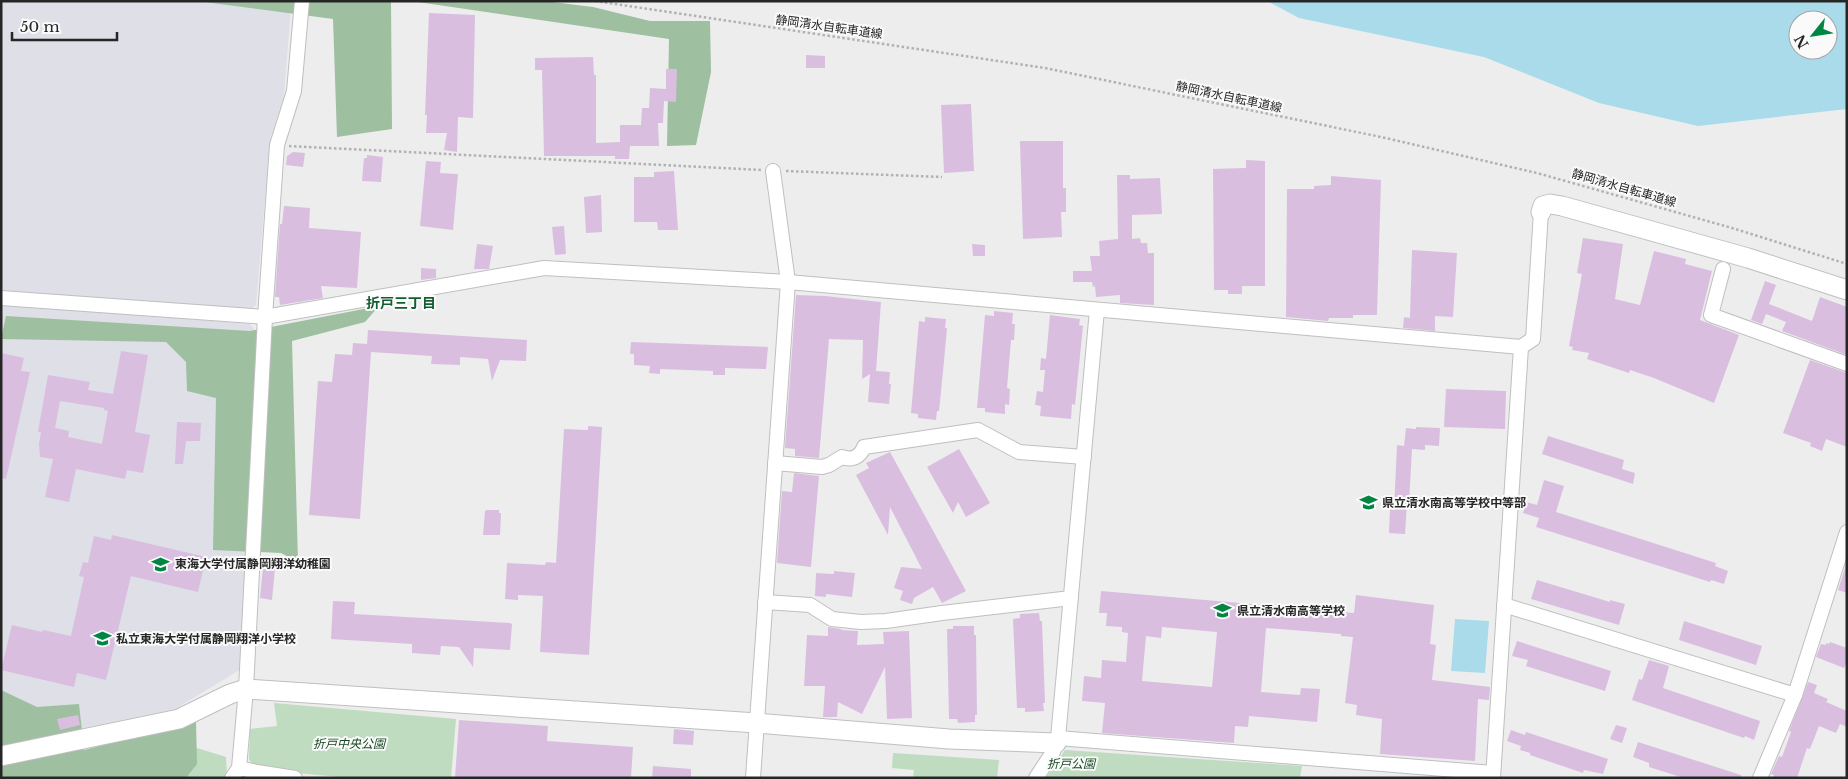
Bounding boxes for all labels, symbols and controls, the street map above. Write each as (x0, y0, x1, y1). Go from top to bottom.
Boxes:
scale bar (12, 10, 118, 42)
north arrow (1788, 10, 1838, 60)
street label: 静岡清水自転車道線 (775, 12, 884, 41)
text: 50 m (20, 17, 60, 36)
text: N (1791, 31, 1813, 52)
street label: 静岡清水自転車道線 (1175, 78, 1283, 115)
street label: 静岡清水自転車道線 (1570, 165, 1678, 210)
district label: 折戸三丁目 (366, 294, 436, 312)
school or university icon: 県立清水南高等学校中等部 (1358, 493, 1378, 513)
place label: 県立清水南高等学校中等部 (1382, 495, 1526, 510)
school or university icon: 東海大学付属静岡翔洋幼稚園 (151, 554, 171, 574)
place label: 東海大学付属静岡翔洋幼稚園 (175, 556, 331, 571)
school or university icon: 県立清水南高等学校 (1213, 601, 1233, 621)
place label: 県立清水南高等学校 (1237, 603, 1345, 618)
school or university icon: 私立東海大学付属静岡翔洋小学校 (92, 629, 112, 649)
place label: 私立東海大学付属静岡翔洋小学校 (116, 631, 296, 646)
park label: 折戸中央公園 (313, 736, 387, 751)
park label: 折戸公園 (1047, 756, 1097, 771)

